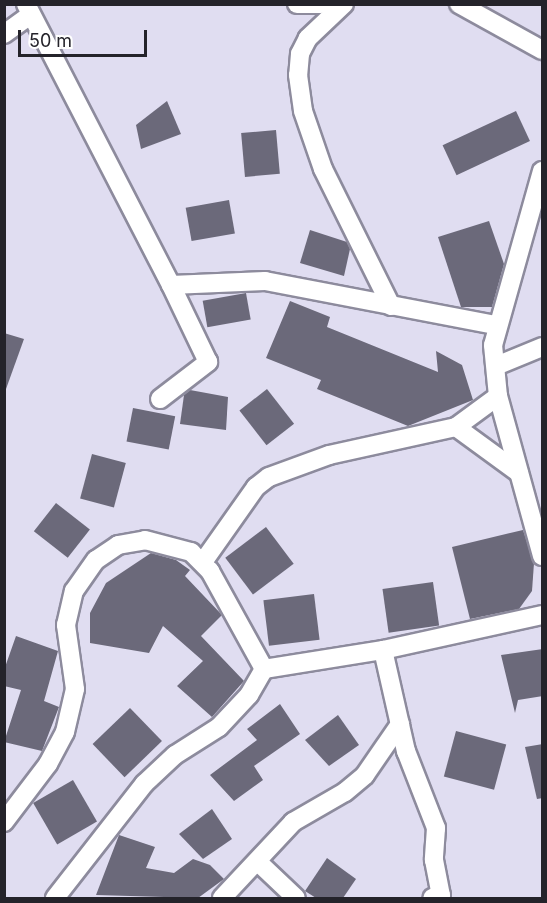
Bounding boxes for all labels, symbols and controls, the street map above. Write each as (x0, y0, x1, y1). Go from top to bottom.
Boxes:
scale bar (21, 18, 150, 56)
text: 50 m (29, 30, 72, 51)

